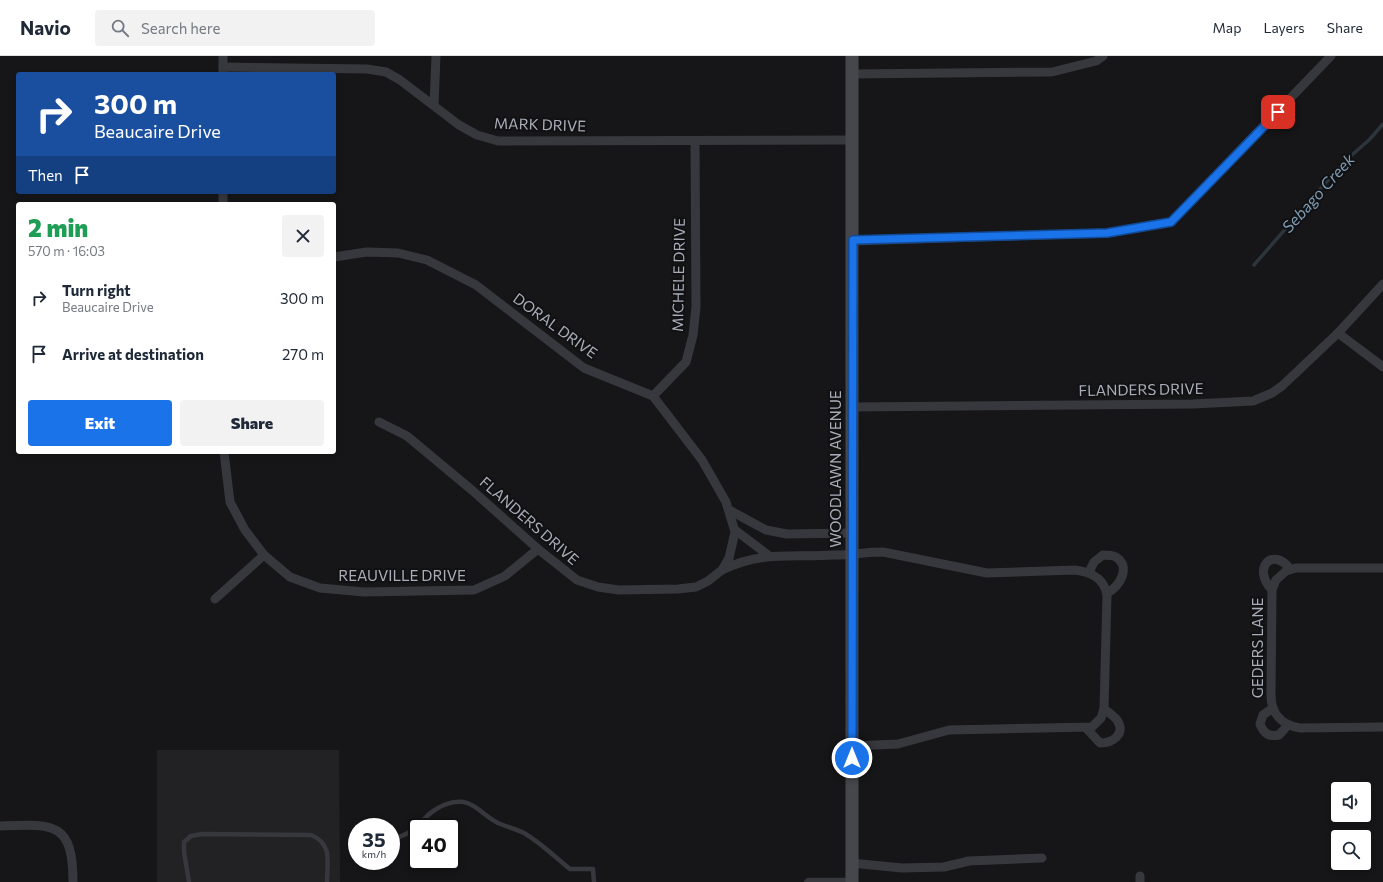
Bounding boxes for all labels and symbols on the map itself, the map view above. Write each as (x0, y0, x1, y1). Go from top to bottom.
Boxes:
pin (1261, 95, 1295, 129)
street label: MARK DRIVE (494, 113, 587, 135)
water label: Sebago Creek (1277, 149, 1358, 236)
street label: MICHELE DRIVE (668, 218, 688, 332)
street label: DORAL DRIVE (510, 289, 601, 362)
street label: FLANDERS DRIVE (1078, 379, 1204, 399)
street label: WOODLAWN AVENUE (826, 390, 844, 548)
street label: FLANDERS DRIVE (477, 472, 583, 568)
street label: REAUVILLE DRIVE (338, 566, 466, 584)
street label: GEDERS LANE (1248, 598, 1266, 698)
position arrow (831, 737, 873, 779)
speed limit sign: 40 (408, 818, 460, 870)

